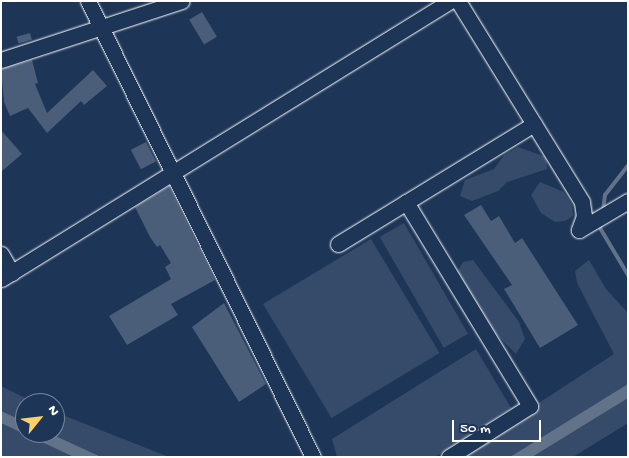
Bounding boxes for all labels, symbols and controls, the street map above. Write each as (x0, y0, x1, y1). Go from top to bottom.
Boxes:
north arrow (15, 393, 65, 443)
text: N (43, 403, 62, 419)
scale bar (454, 410, 543, 442)
text: 50 m (460, 420, 491, 438)

